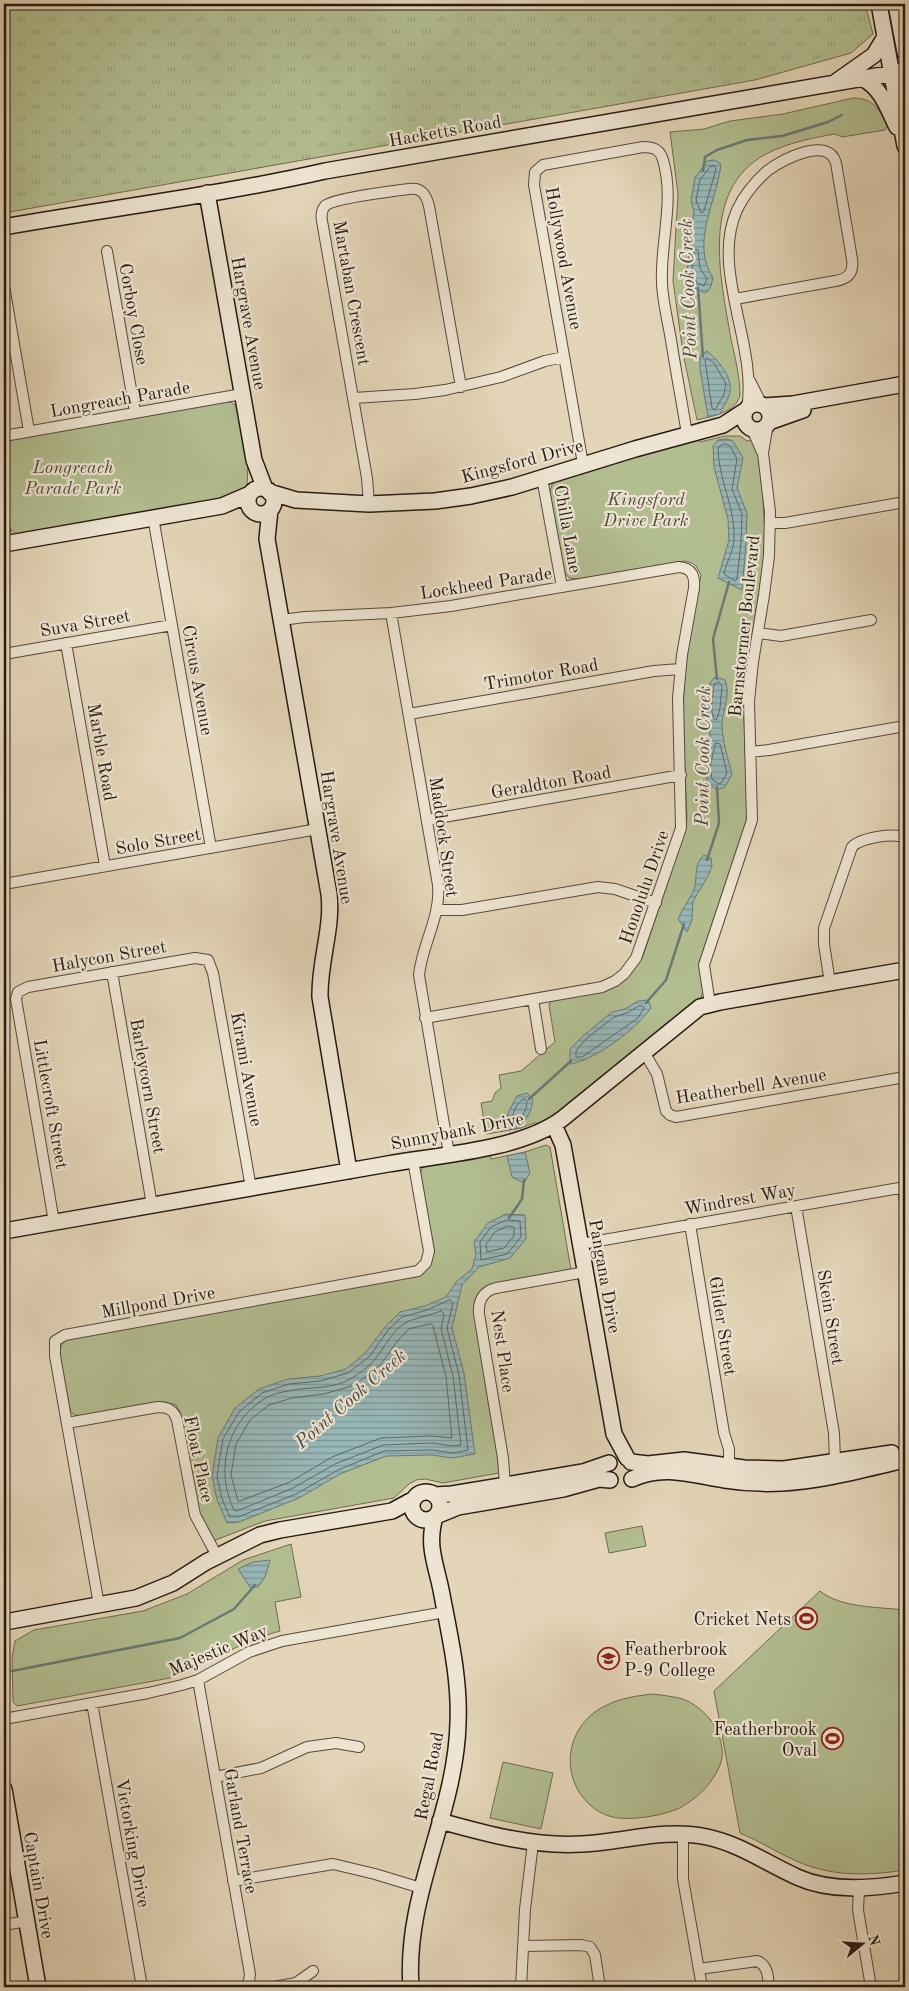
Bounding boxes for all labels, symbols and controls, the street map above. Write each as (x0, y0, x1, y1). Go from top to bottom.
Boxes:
street label: Hacketts Road (387, 113, 503, 151)
street label: Hollywood Avenue (542, 185, 584, 331)
water label: Point Cook Creek (678, 218, 701, 360)
street label: Martaban Crescent (329, 219, 373, 367)
street label: Hargrave Avenue (227, 255, 269, 391)
street label: Corboy Close (115, 262, 151, 366)
street label: Longreach Parade (49, 379, 192, 421)
street label: Kingsford Drive (459, 437, 585, 487)
park label: Longreach Parade Park (23, 459, 122, 498)
street label: Chilla Lane (550, 484, 584, 575)
park label: Kingsford Drive Park (602, 491, 689, 530)
street label: Barnstormer Boulevard (727, 534, 763, 718)
street label: Lockheed Parade (419, 565, 553, 603)
street label: Suva Street (39, 607, 132, 641)
street label: Circus Avenue (178, 624, 216, 737)
street label: Trimotor Road (482, 656, 600, 694)
water label: Point Cook Creek (694, 686, 715, 827)
street label: Marble Road (84, 702, 118, 802)
street label: Geraldton Road (490, 764, 613, 802)
street label: Hargrave Avenue (317, 769, 355, 905)
street label: Maddock Street (426, 776, 460, 899)
street label: Solo Street (114, 826, 202, 858)
street label: Honolulu Drive (617, 828, 673, 947)
street label: Halycon Street (51, 938, 168, 976)
street label: Kirami Avenue (227, 1010, 265, 1128)
street label: Barleycorn Street (126, 1017, 168, 1155)
street label: Littlecroft Street (30, 1038, 70, 1171)
street label: Heatherbell Avenue (674, 1066, 828, 1108)
street label: Sunnybank Drive (389, 1110, 525, 1154)
street label: Windrest Way (683, 1181, 798, 1219)
street label: Pangana Drive (585, 1218, 623, 1335)
street label: Skein Street (814, 1268, 846, 1366)
street label: Glider Street (705, 1275, 739, 1377)
street label: Millpond Drive (100, 1284, 217, 1322)
street label: Nest Place (487, 1309, 517, 1394)
water label: Point Cook Creek (292, 1347, 411, 1454)
street label: Float Place (180, 1414, 216, 1504)
sports icon: Cricket Nets (795, 1607, 819, 1631)
place label: Cricket Nets (694, 1611, 791, 1629)
street label: Majestic Way (166, 1622, 271, 1680)
place label: Featherbrook P-9 College (624, 1641, 728, 1680)
school or university icon: Featherbrook P-9 College (596, 1647, 620, 1671)
place label: Featherbrook Oval (713, 1721, 817, 1760)
sports icon: Featherbrook Oval (821, 1727, 845, 1751)
street label: Regal Road (413, 1730, 447, 1822)
street label: Garland Terrace (220, 1767, 260, 1895)
street label: Victorking Drive (112, 1777, 152, 1909)
street label: Captain Drive (20, 1830, 56, 1940)
north arrow (836, 1918, 886, 1968)
text: N (865, 1933, 882, 1948)

